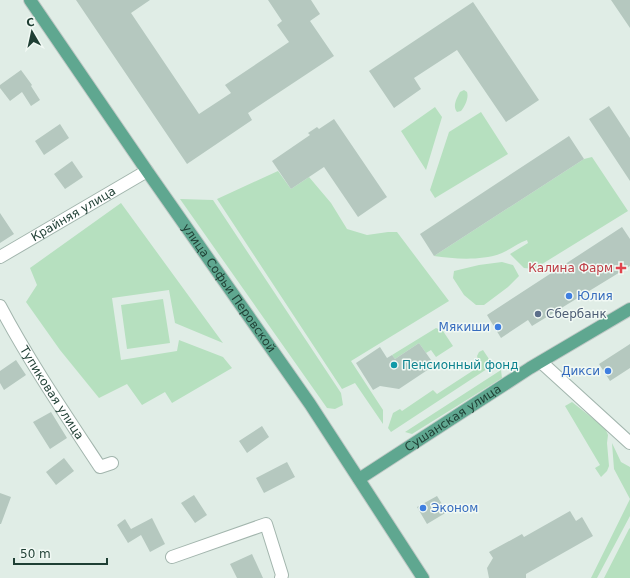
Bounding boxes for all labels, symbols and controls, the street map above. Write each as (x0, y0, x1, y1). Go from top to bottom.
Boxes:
north arrow (12, 12, 52, 52)
text: С (26, 16, 36, 30)
street label: Крайняя улица (29, 184, 118, 244)
street label: улица Софьи Перовской (179, 221, 279, 355)
place label: Калина Фарм (528, 261, 613, 275)
marker: Калина Фарм (616, 263, 626, 273)
place label: Юлия (577, 289, 613, 303)
marker: Юлия (564, 291, 574, 301)
place label: Сбербанк (546, 307, 607, 321)
marker: Сбербанк (533, 309, 543, 319)
place label: Мякиши (439, 320, 490, 334)
marker: Мякиши (493, 322, 503, 332)
street label: Тупиковая улица (16, 342, 87, 442)
place label: Пенсионный фонд (402, 358, 519, 372)
marker: Пенсионный фонд (389, 360, 399, 370)
place label: Дикси (561, 364, 600, 378)
marker: Дикси (603, 366, 613, 376)
street label: Сушанская улица (402, 382, 504, 454)
place label: Эконом (431, 501, 478, 515)
marker: Эконом (418, 503, 428, 513)
scale bar (14, 540, 107, 566)
text: 50 m (20, 547, 51, 561)

